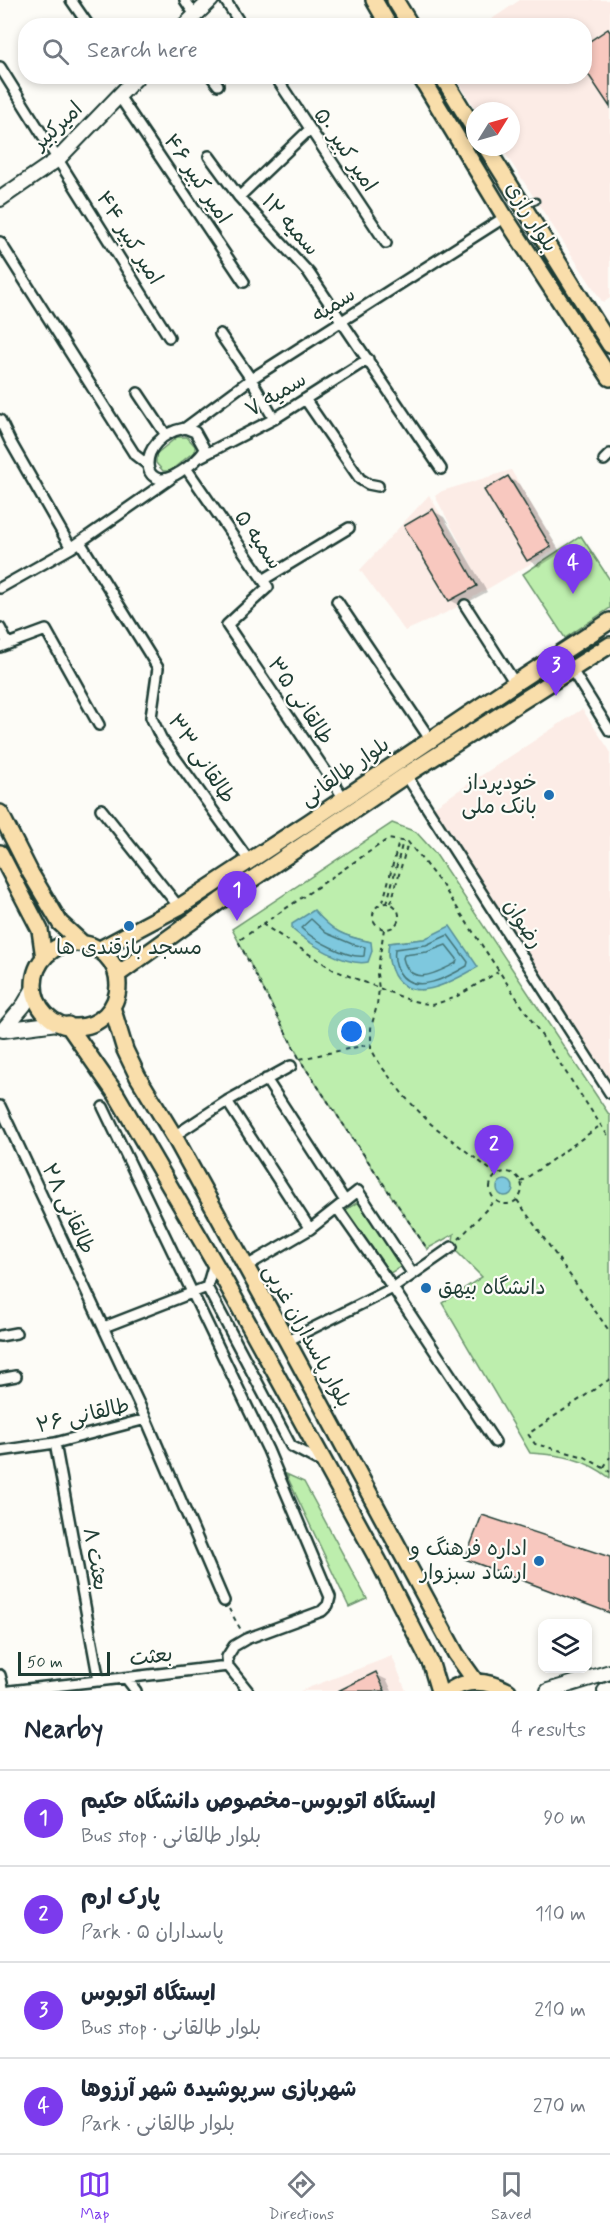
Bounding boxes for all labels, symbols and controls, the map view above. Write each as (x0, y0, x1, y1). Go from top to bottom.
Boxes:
search box (18, 18, 592, 84)
icon: search (39, 35, 72, 68)
text: Search here (87, 37, 198, 65)
street label: امیرکبیر (25, 96, 89, 158)
north arrow (466, 102, 520, 156)
street label: امیر کبیر ۵۰ (307, 103, 383, 197)
street label: امیر کبیر ۴۶ (157, 129, 237, 229)
street label: بلوار رازی (498, 176, 564, 258)
street label: امیر کبیر ۴۴ (89, 186, 169, 290)
street label: سمیه ۱۲ (255, 188, 325, 262)
street label: سمیه (307, 281, 361, 329)
street label: سمیه ۷ (240, 366, 312, 424)
street label: سمیه ۵ (227, 505, 289, 575)
pin: 4 (554, 544, 592, 594)
pin: 3 (536, 646, 576, 696)
street label: طالقانی ۳۵ (260, 652, 340, 750)
street label: طالقانی ۳۳ (161, 709, 241, 809)
street label: بلوار طالقانی (295, 731, 395, 813)
place label: خودپرداز بانک ملی (461, 769, 537, 821)
marker: خودپرداز بانک ملی (542, 788, 556, 802)
pin: 1 (218, 872, 256, 921)
street label: رضوان (497, 894, 549, 954)
marker: مسجد بازقندی ها (122, 919, 136, 933)
place label: مسجد بازقندی ها (56, 934, 202, 962)
your location (337, 1017, 366, 1046)
pin: 2 (474, 1126, 514, 1175)
street label: طالقانی ۲۸ (35, 1159, 101, 1259)
street label: بلوار پاسداران غربی (256, 1259, 358, 1413)
place label: دانشگاه بیهق (438, 1274, 546, 1302)
marker: دانشگاه بیهق (419, 1281, 433, 1295)
street label: طالقانی ۲۶ (34, 1392, 132, 1440)
street label: بعثت ۸ (76, 1525, 114, 1593)
place label: اداره فرهنگ و ارشاد سبزوار (408, 1535, 527, 1587)
marker: اداره فرهنگ و ارشاد سبزوار (532, 1554, 546, 1568)
map controls (538, 1619, 592, 1673)
button: layers (538, 1619, 592, 1673)
street label: بعثت (128, 1640, 174, 1674)
scale bar (18, 1649, 110, 1676)
text: 50 m (27, 1652, 63, 1673)
text: Nearby (24, 1713, 103, 1747)
text: 4 results (511, 1717, 586, 1744)
text: ایستگاه اتوبوس-مخصوص دانشگاه حکیم (81, 1788, 436, 1816)
text: 1 (39, 1805, 48, 1832)
text: 90 m (543, 1805, 586, 1832)
text: Bus stop · بلوار طالقانی (81, 1823, 261, 1850)
text: پارک ارم (81, 1884, 160, 1912)
text: 2 (39, 1901, 48, 1928)
text: 110 m (535, 1901, 586, 1928)
text: Park · پاسداران ۵ (81, 1919, 224, 1946)
text: ایستگاه اتوبوس (81, 1980, 216, 2008)
text: 3 (39, 1997, 48, 2024)
text: 210 m (534, 1997, 586, 2024)
text: Bus stop · بلوار طالقانی (81, 2015, 261, 2042)
text: شهربازی سرپوشیده شهر آرزوها (81, 2076, 356, 2104)
text: 4 (38, 2093, 49, 2120)
text: 270 m (533, 2093, 586, 2120)
text: Park · بلوار طالقانی (81, 2111, 235, 2138)
tab: Map (78, 2168, 111, 2225)
tab: Directions (268, 2168, 334, 2225)
tab: Saved (491, 2168, 532, 2225)

